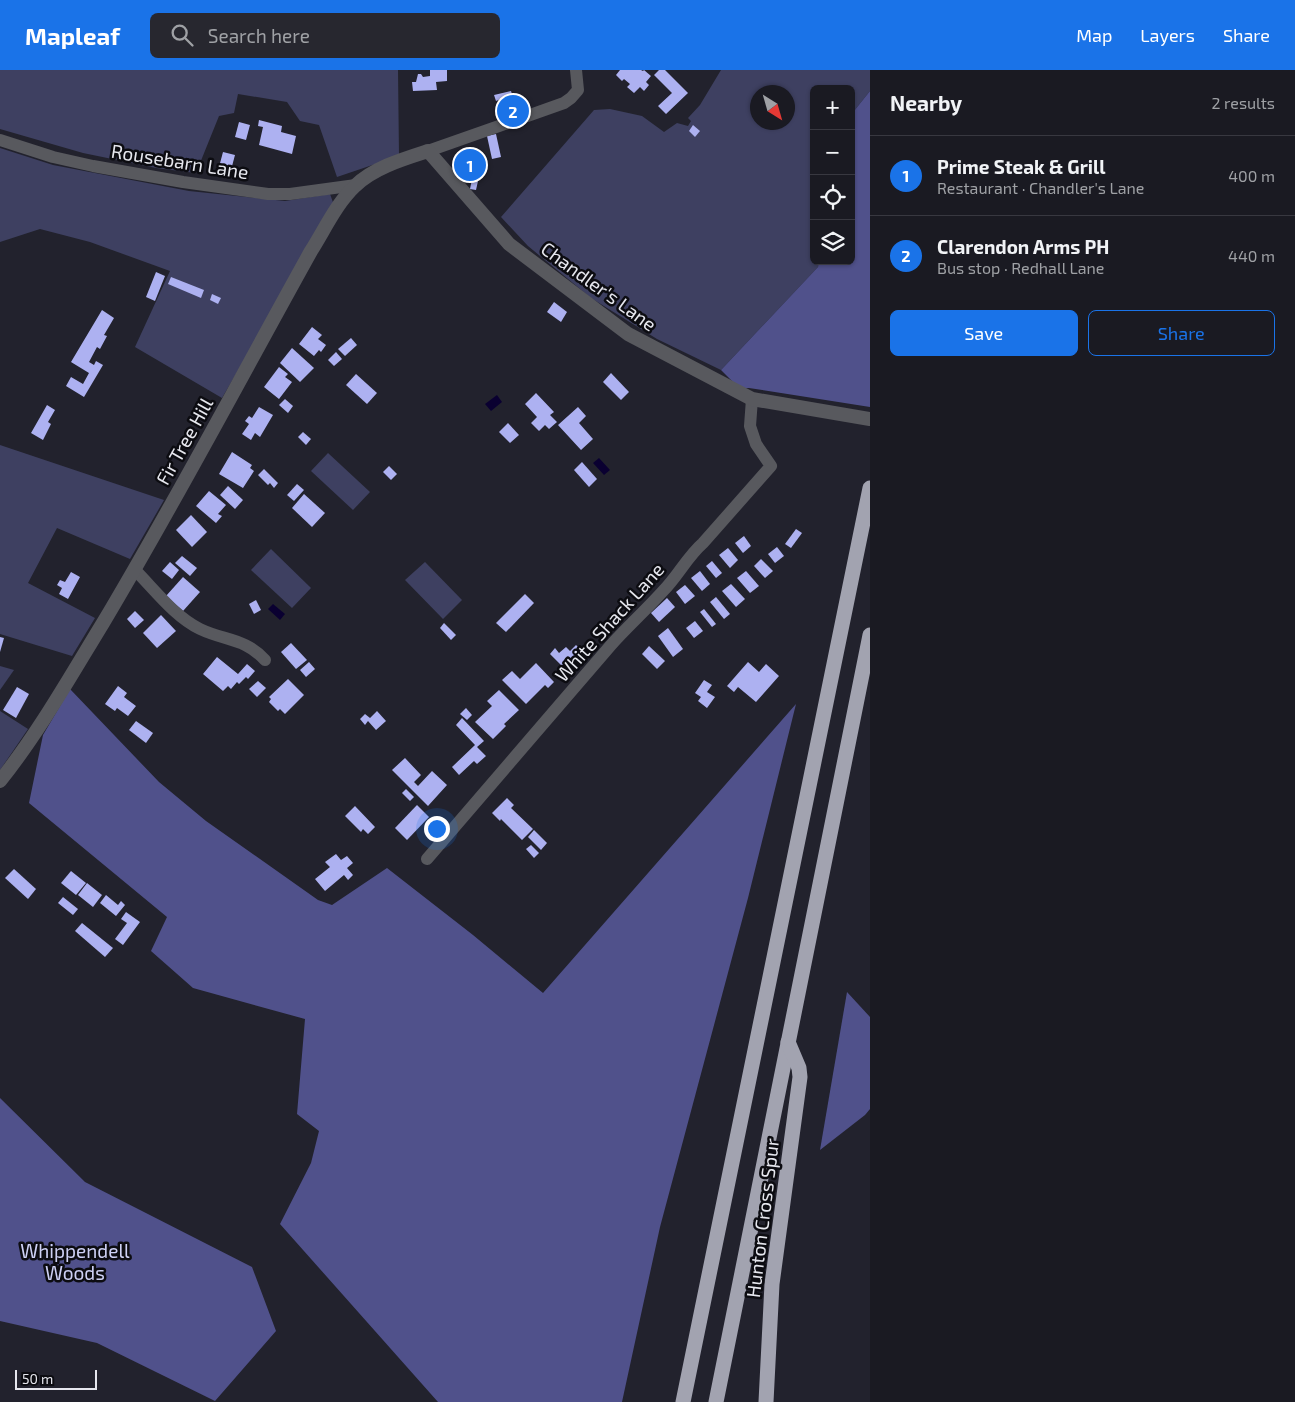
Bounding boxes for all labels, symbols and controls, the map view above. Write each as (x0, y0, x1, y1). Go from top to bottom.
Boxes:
search box (150, 13, 500, 58)
text: Mapleaf (25, 21, 120, 50)
icon: search (168, 21, 196, 49)
text: Search here (208, 24, 310, 47)
text: Map (1076, 24, 1112, 46)
text: Layers (1140, 24, 1195, 46)
text: Share (1223, 24, 1270, 46)
north arrow (750, 85, 795, 130)
map controls (810, 85, 855, 265)
button: + (810, 85, 855, 130)
text: Nearby (890, 90, 962, 115)
pin: 2 (497, 92, 529, 130)
text: 2 results (1212, 93, 1275, 112)
button: − (810, 130, 855, 175)
street label: Rousebarn Lane (110, 139, 250, 183)
pin: 1 (454, 146, 486, 184)
text: Prime Steak & Grill (937, 155, 1106, 178)
text: 1 (903, 166, 909, 185)
text: 400 m (1228, 166, 1275, 185)
button: locate (810, 175, 855, 220)
text: Restaurant · Chandler's Lane (937, 178, 1144, 197)
button: layers (810, 220, 855, 265)
text: Clarendon Arms PH (937, 235, 1109, 258)
street label: Chandler's Lane (537, 236, 661, 336)
text: 2 (901, 246, 911, 265)
text: 440 m (1228, 246, 1275, 265)
text: Bus stop · Redhall Lane (937, 258, 1104, 277)
button: Save (890, 310, 1078, 356)
button: Share (1088, 310, 1275, 356)
street label: Fir Tree Hill (151, 393, 217, 489)
street label: White Shack Lane (550, 558, 668, 686)
your location (424, 816, 450, 842)
street label: Hunton Cross Spur (741, 1137, 783, 1299)
park label: Whippendell Woods (20, 1239, 130, 1284)
scale bar (15, 1367, 98, 1390)
text: 50 m (22, 1370, 53, 1387)

